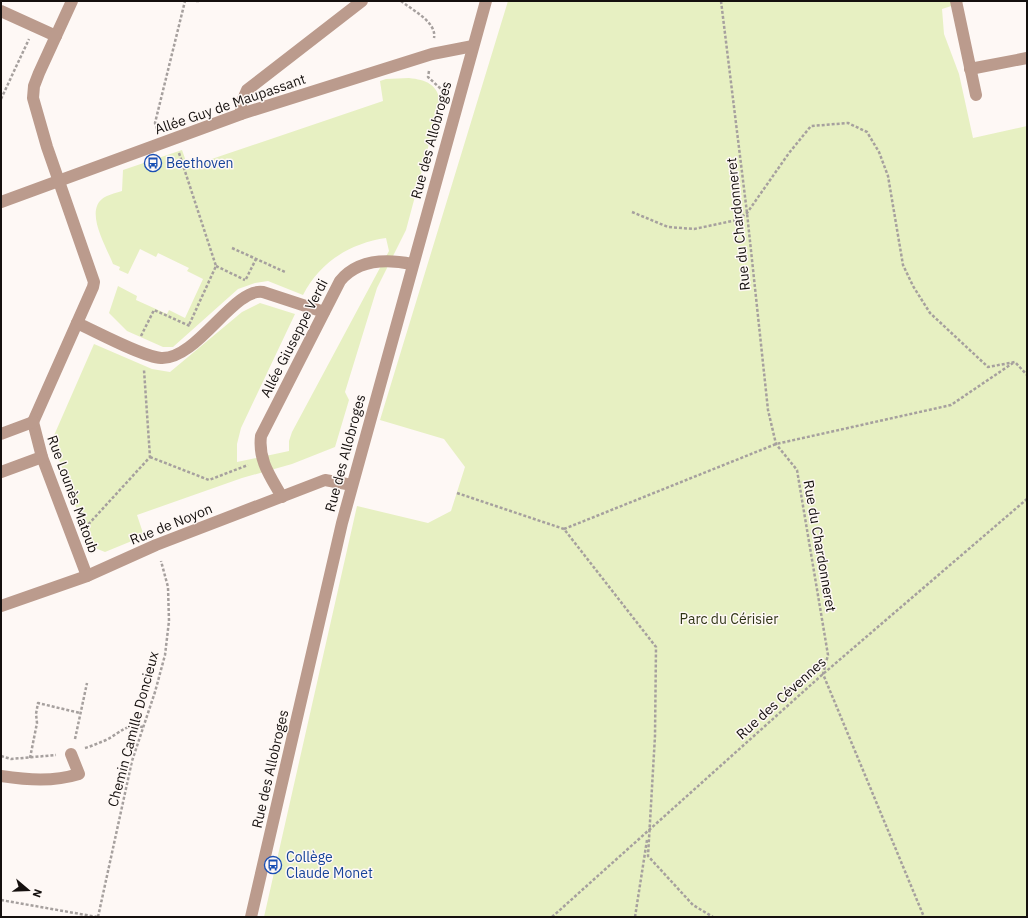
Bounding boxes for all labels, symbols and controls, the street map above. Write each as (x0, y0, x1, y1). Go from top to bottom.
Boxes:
street label: Allée Guy de Maupassant (152, 70, 308, 138)
street label: Rue des Allobroges (407, 79, 455, 201)
bus stop icon: Beethoven (143, 153, 163, 173)
place label: Beethoven (166, 154, 234, 172)
street label: Rue du Chardonneret (722, 157, 754, 291)
street label: Allée Giuseppe Verdi (256, 276, 332, 400)
street label: Rue des Allobroges (321, 392, 369, 514)
street label: Rue Lounès Matoub (43, 433, 103, 555)
street label: Rue du Chardonneret (800, 479, 840, 613)
street label: Rue de Noyon (127, 499, 215, 549)
park label: Parc du Cérisier (680, 610, 778, 628)
street label: Chemin Camille Doncieux (104, 649, 162, 809)
street label: Rue des Cévennes (732, 653, 830, 743)
street label: Rue des Allobroges (248, 708, 292, 830)
place label: Collège Claude Monet (286, 848, 373, 882)
bus stop icon: Collège Claude Monet (263, 855, 283, 875)
north arrow (8, 870, 48, 910)
text: N (30, 887, 45, 899)

